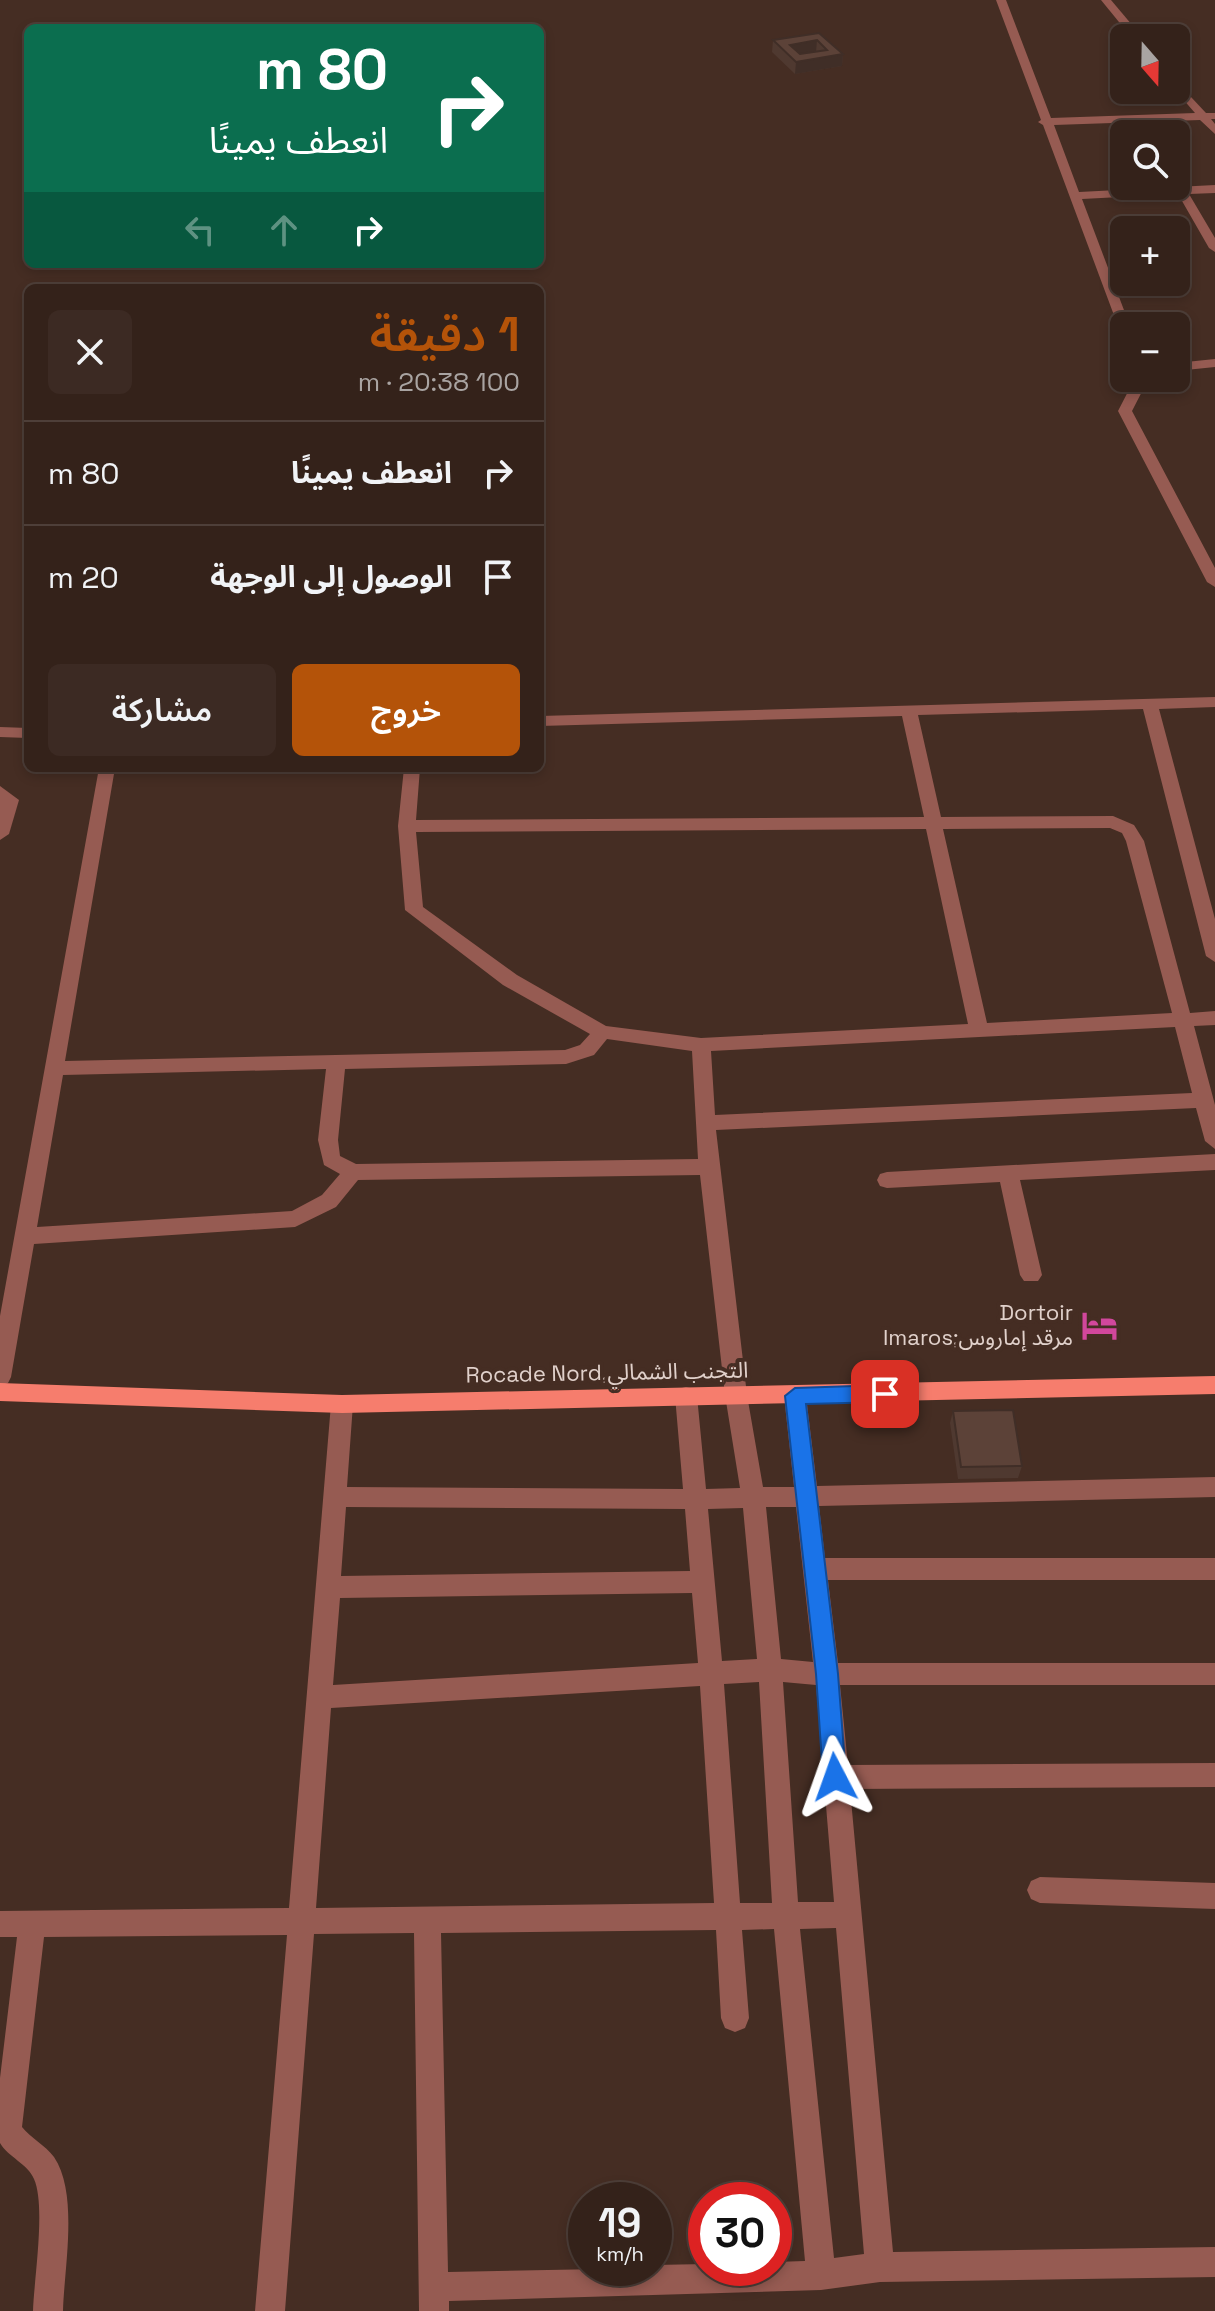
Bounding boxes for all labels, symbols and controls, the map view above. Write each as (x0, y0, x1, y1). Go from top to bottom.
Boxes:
north arrow (1110, 24, 1190, 104)
map controls (1110, 24, 1190, 392)
text: 80 m (256, 34, 388, 105)
icon: right (416, 56, 520, 160)
text: انعطف يمينًا (209, 118, 388, 164)
button: search (1110, 120, 1190, 200)
icon: left (178, 208, 222, 252)
icon: ahead (262, 208, 306, 252)
icon: right (346, 208, 390, 252)
button: + (1110, 216, 1190, 296)
text: 1 دقيقة (370, 304, 520, 365)
button: close (48, 310, 132, 394)
button: − (1110, 312, 1190, 392)
text: 100 m · 20:38 (358, 365, 520, 399)
icon: right (476, 451, 520, 495)
text: انعطف يمينًا (291, 453, 452, 492)
text: 80 m (48, 454, 119, 493)
icon: arrive (476, 555, 520, 599)
text: الوصول إلى الوجهة (210, 557, 452, 596)
text: 20 m (48, 558, 119, 597)
button: مشاركة (48, 664, 276, 756)
button: خروج (292, 664, 520, 756)
place label: Dortoir Imaros;مرقد إماروس (883, 1298, 1073, 1352)
hotel icon: Dortoir Imaros;مرقد إماروس (1080, 1306, 1118, 1344)
street label: Rocade Nord,التجنب الشمالي (465, 1356, 749, 1392)
pin (851, 1360, 919, 1428)
icon: arrive (863, 1372, 907, 1416)
position arrow (793, 1735, 877, 1819)
speed limit sign: 30 (688, 2182, 792, 2286)
text: 19 (599, 2198, 641, 2249)
text: km/h (596, 2241, 644, 2267)

